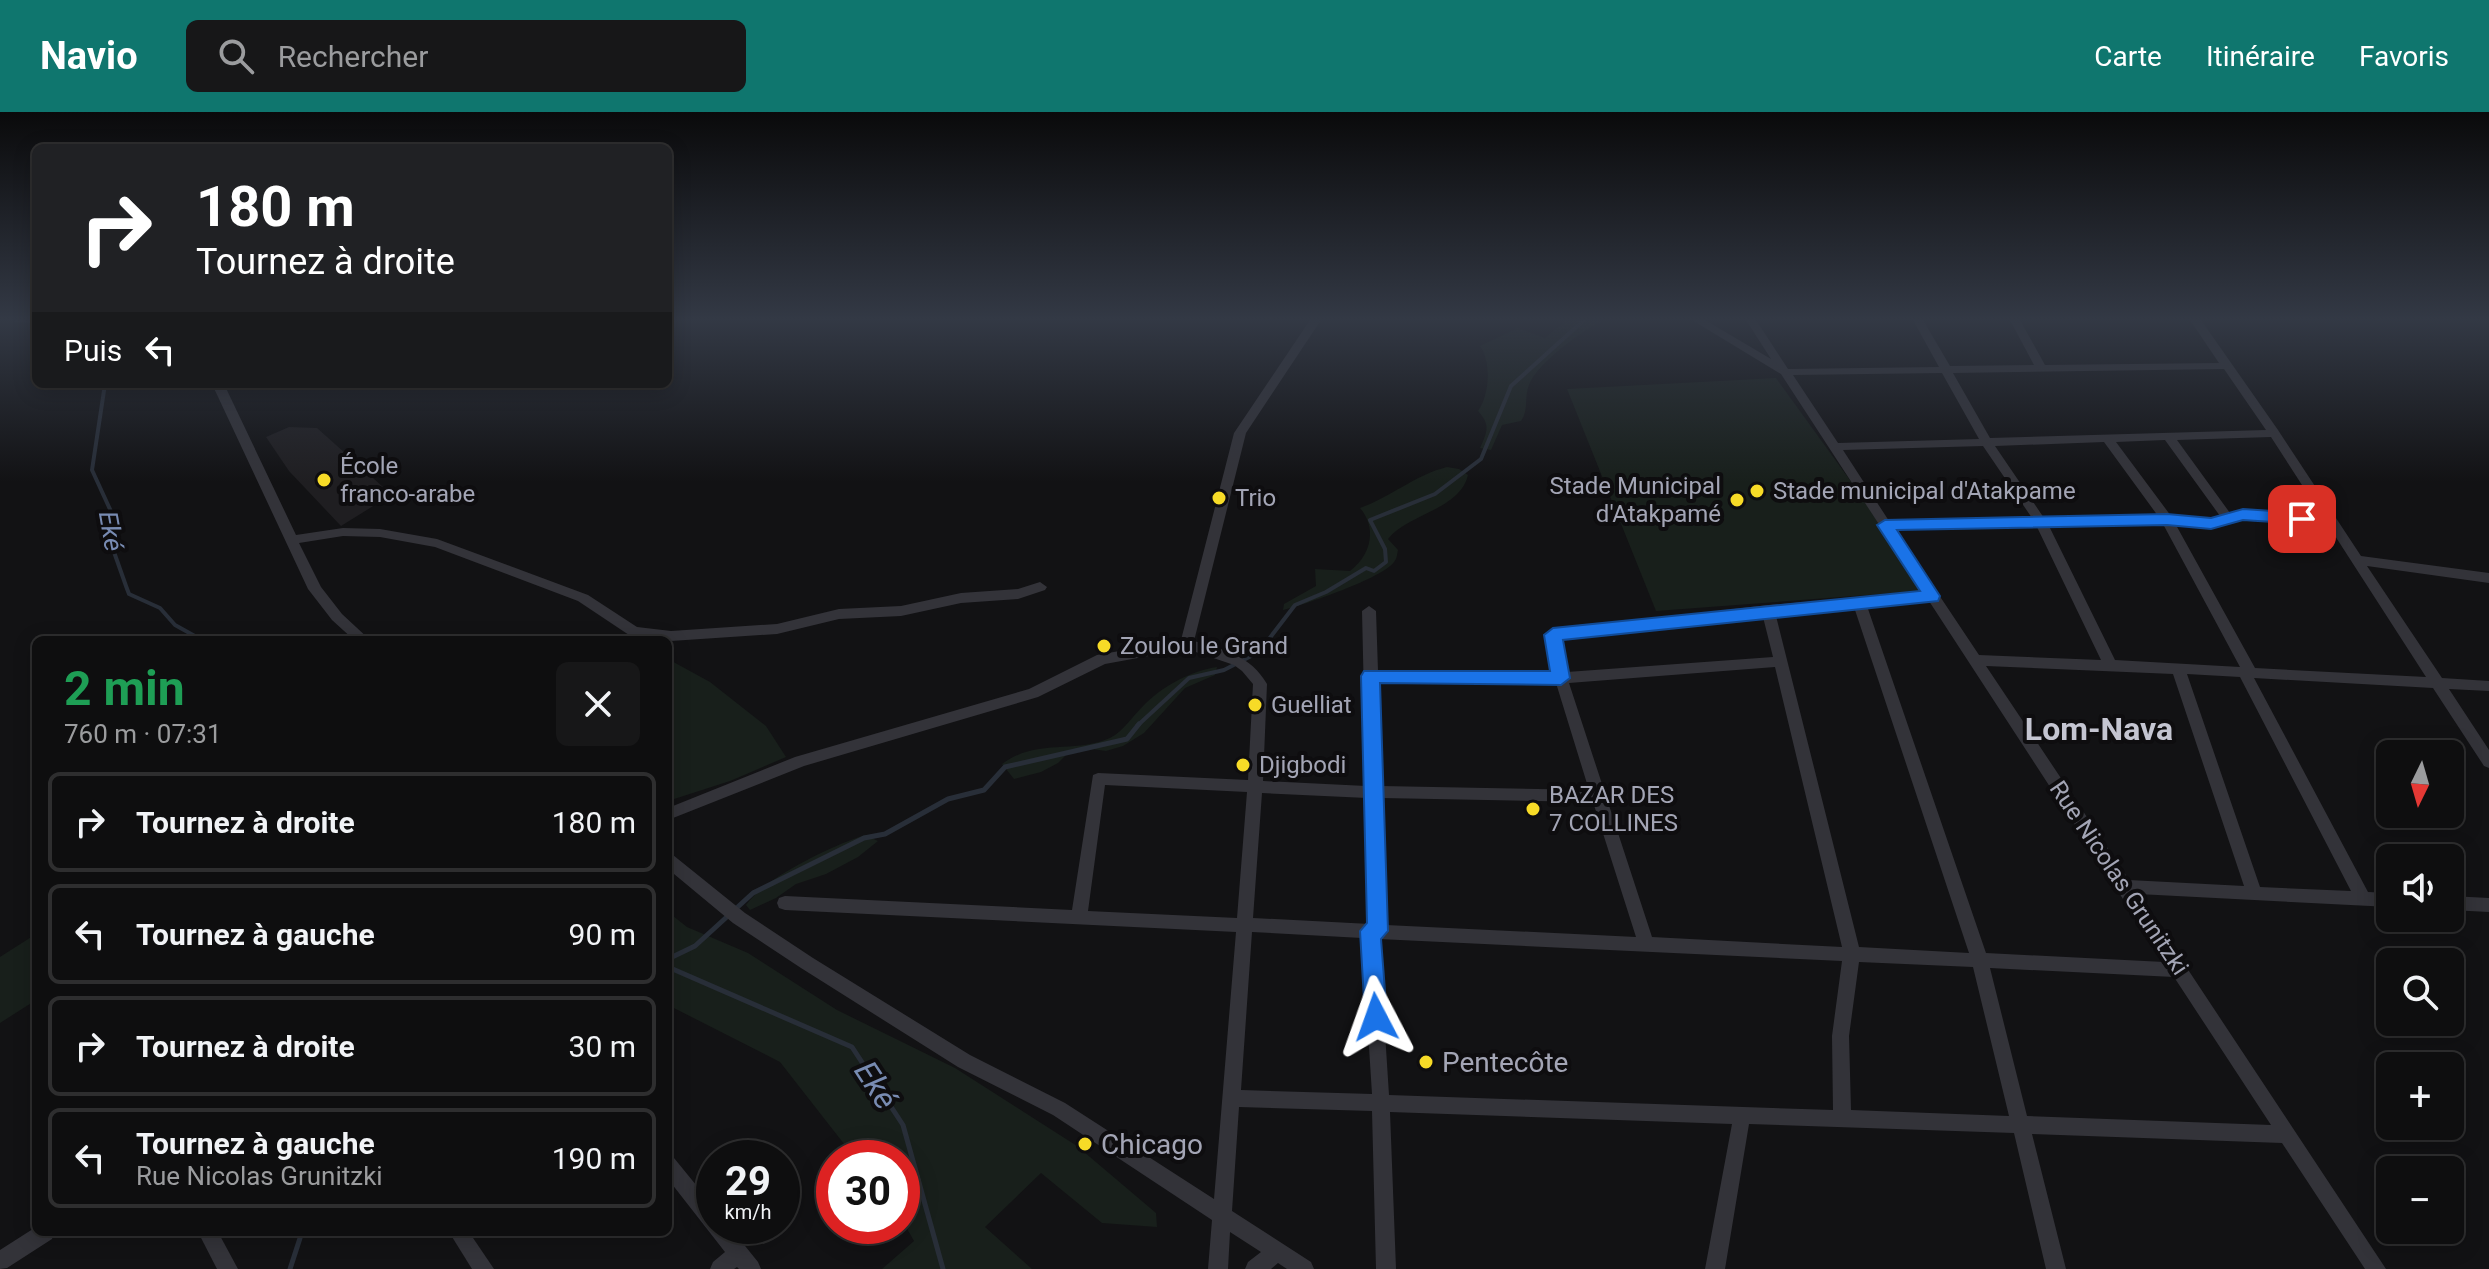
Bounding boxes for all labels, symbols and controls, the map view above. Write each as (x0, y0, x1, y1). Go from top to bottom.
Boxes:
search box (186, 20, 746, 92)
text: Navio (40, 34, 138, 78)
icon: search (214, 34, 258, 78)
text: Rechercher (278, 39, 428, 74)
text: Carte (2094, 40, 2162, 73)
text: Itinéraire (2206, 40, 2315, 73)
text: Favoris (2359, 40, 2449, 73)
text: 180 m (196, 174, 355, 240)
icon: right (64, 176, 168, 280)
text: Tournez à droite (196, 241, 455, 283)
icon: left (138, 328, 182, 372)
text: Puis (64, 333, 122, 368)
place label: École franco-arabe (340, 452, 475, 508)
marker: École franco-arabe (315, 471, 333, 489)
place label: Stade Municipal d'Atakpamé (1550, 472, 1721, 528)
place label: Stade municipal d'Atakpame (1773, 477, 2076, 505)
marker: Stade municipal d'Atakpame (1748, 482, 1766, 500)
place label: Trio (1235, 484, 1276, 512)
pin (2268, 485, 2336, 553)
marker: Trio (1210, 489, 1228, 507)
marker: Stade Municipal d'Atakpamé (1728, 491, 1746, 509)
icon: arrive (2280, 497, 2324, 541)
water label: Eké (93, 509, 129, 553)
place label: Zoulou le Grand (1120, 632, 1288, 660)
marker: Zoulou le Grand (1095, 637, 1113, 655)
text: 2 min (64, 660, 185, 717)
button: close (556, 662, 640, 746)
place label: Guelliat (1271, 691, 1352, 719)
marker: Guelliat (1246, 696, 1264, 714)
district label: Lom-Nava (2025, 710, 2173, 748)
text: 760 m · 07:31 (64, 719, 222, 749)
north arrow (2376, 740, 2464, 828)
map controls (2376, 740, 2464, 1244)
place label: Djigbodi (1259, 751, 1346, 779)
marker: Djigbodi (1234, 756, 1252, 774)
street label: Rue Nicolas Grunitzki (2044, 776, 2194, 980)
place label: BAZAR DES 7 COLLINES (1549, 781, 1678, 837)
icon: right (68, 800, 112, 844)
marker: BAZAR DES 7 COLLINES (1524, 800, 1542, 818)
text: Tournez à droite (136, 805, 355, 840)
text: 180 m (552, 805, 636, 840)
button: sound (2376, 844, 2464, 932)
icon: left (68, 912, 112, 956)
text: Tournez à gauche (136, 917, 375, 952)
text: 90 m (569, 917, 636, 952)
button: search (2376, 948, 2464, 1036)
position arrow (1334, 975, 1418, 1059)
icon: right (68, 1024, 112, 1068)
text: Tournez à droite (136, 1029, 355, 1064)
text: 30 m (569, 1029, 636, 1064)
place label: Pentecôte (1442, 1046, 1568, 1079)
button: + (2376, 1052, 2464, 1140)
marker: Pentecôte (1417, 1053, 1435, 1071)
water label: Eké (847, 1054, 905, 1116)
text: Tournez à gauche (136, 1126, 375, 1161)
place label: Chicago (1101, 1128, 1203, 1161)
marker: Chicago (1076, 1135, 1094, 1153)
icon: left (68, 1136, 112, 1180)
speed limit sign: 30 (816, 1140, 920, 1244)
text: 190 m (552, 1141, 636, 1176)
button: − (2376, 1156, 2464, 1244)
text: 29 (725, 1158, 771, 1205)
text: Rue Nicolas Grunitzki (136, 1161, 383, 1191)
text: km/h (725, 1200, 771, 1224)

